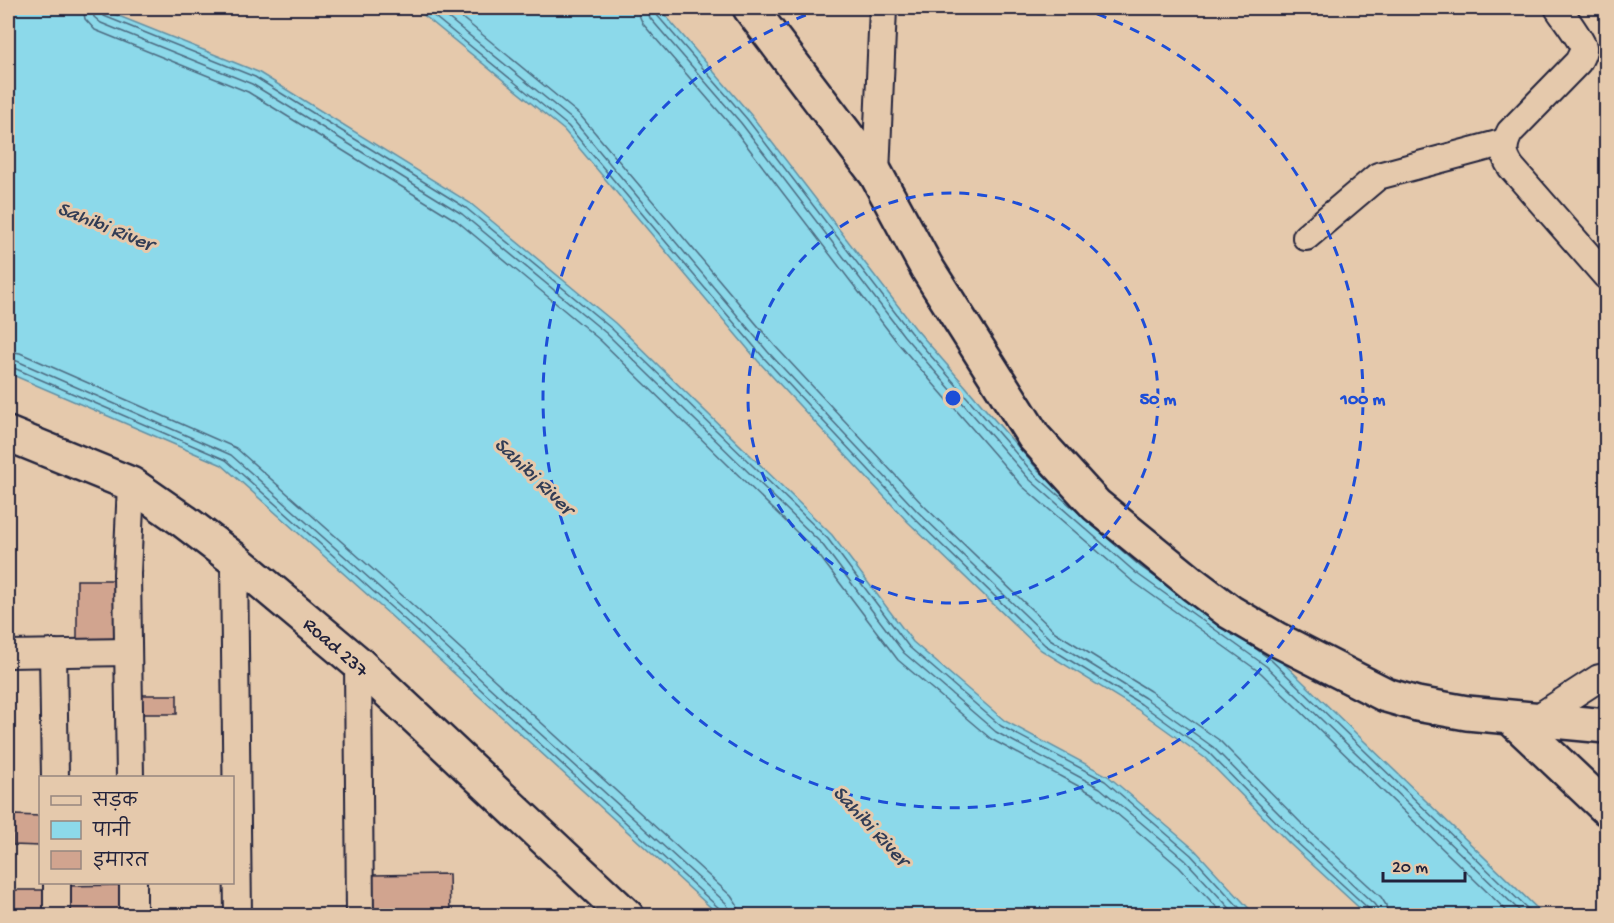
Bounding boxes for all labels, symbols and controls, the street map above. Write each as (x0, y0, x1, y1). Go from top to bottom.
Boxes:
water label: Sahibi River (53, 198, 160, 260)
centre of rings (943, 388, 963, 408)
text: 50 m (1140, 390, 1177, 411)
text: 100 m (1340, 390, 1386, 411)
water label: Sahibi River (488, 433, 581, 525)
street label: Road 237 (297, 614, 373, 684)
legend (39, 776, 234, 884)
water label: Sahibi River (826, 782, 916, 876)
text: सड़क (92, 792, 138, 813)
text: पानी (92, 816, 131, 843)
scale bar (1383, 845, 1466, 883)
text: इमारत (93, 851, 149, 873)
text: 20 m (1392, 858, 1428, 879)

